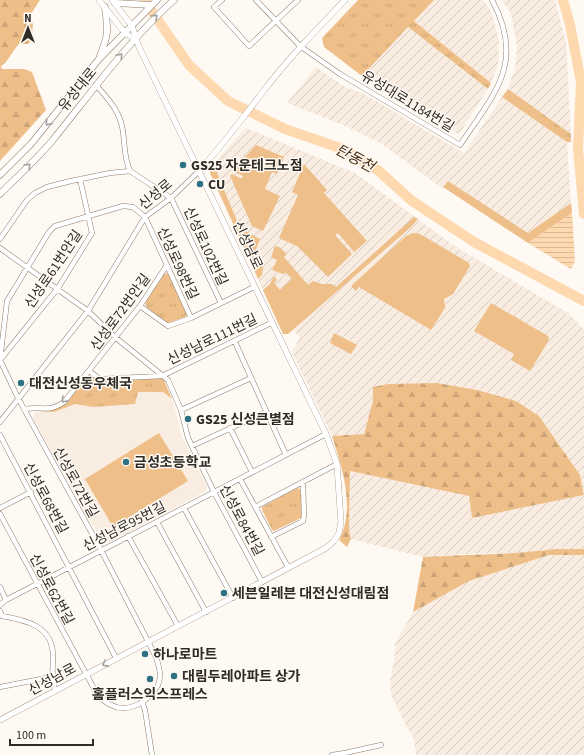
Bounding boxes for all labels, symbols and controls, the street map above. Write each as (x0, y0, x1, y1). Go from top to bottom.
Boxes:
north arrow (8, 8, 48, 48)
text: N (24, 11, 32, 26)
one-way arrow (150, 14, 158, 22)
one-way arrow (116, 53, 123, 61)
street label: 유성대로 (54, 63, 102, 116)
street label: 유성대로1184번길 (357, 66, 458, 138)
one-way arrow (46, 118, 53, 125)
water label: 탄동천 (332, 139, 380, 178)
place label: GS25 자운테크노점 (191, 156, 303, 176)
marker: GS25 자운테크노점 (178, 160, 188, 170)
one-way arrow (23, 163, 31, 171)
street label: 신성로 (134, 175, 177, 215)
place label: CU (208, 175, 225, 195)
marker: CU (195, 179, 205, 189)
street label: 신성로102번길 (178, 204, 232, 289)
street label: 신성남로 (227, 218, 267, 273)
street label: 신성로98번길 (151, 224, 203, 303)
street label: 신성로61번안길 (20, 226, 88, 313)
street label: 신성로72번안길 (86, 270, 156, 355)
street label: 신성남로111번길 (164, 309, 261, 370)
place label: 대전신성동우체국 (29, 374, 132, 394)
marker: 대전신성동우체국 (16, 378, 26, 388)
one-way arrow (61, 395, 69, 403)
place label: GS25 신성큰별점 (196, 410, 295, 430)
marker: GS25 신성큰별점 (183, 414, 193, 424)
street label: 신성로72번길 (47, 443, 103, 522)
place label: 금성초등학교 (134, 453, 211, 473)
marker: 금성초등학교 (121, 457, 131, 467)
street label: 신성로68번길 (18, 459, 72, 538)
street label: 신성로84번길 (214, 481, 268, 560)
street label: 신성남로95번길 (79, 497, 170, 557)
street label: 신성로62번길 (24, 550, 78, 629)
place label: 세븐일레븐 대전신성대림점 (232, 584, 389, 604)
marker: 세븐일레븐 대전신성대림점 (219, 588, 229, 598)
place label: 하나로마트 (153, 645, 218, 665)
marker: 하나로마트 (140, 649, 150, 659)
street label: 신성남로 (25, 659, 80, 701)
one-way arrow (101, 659, 109, 666)
place label: 대림두레아파트 상가 (182, 667, 301, 687)
marker: 대림두레아파트 상가 (169, 671, 179, 681)
marker: 홈플러스익스프레스 (145, 674, 155, 684)
place label: 홈플러스익스프레스 (92, 685, 208, 705)
scale bar (10, 721, 93, 747)
text: 100 m (16, 727, 46, 744)

